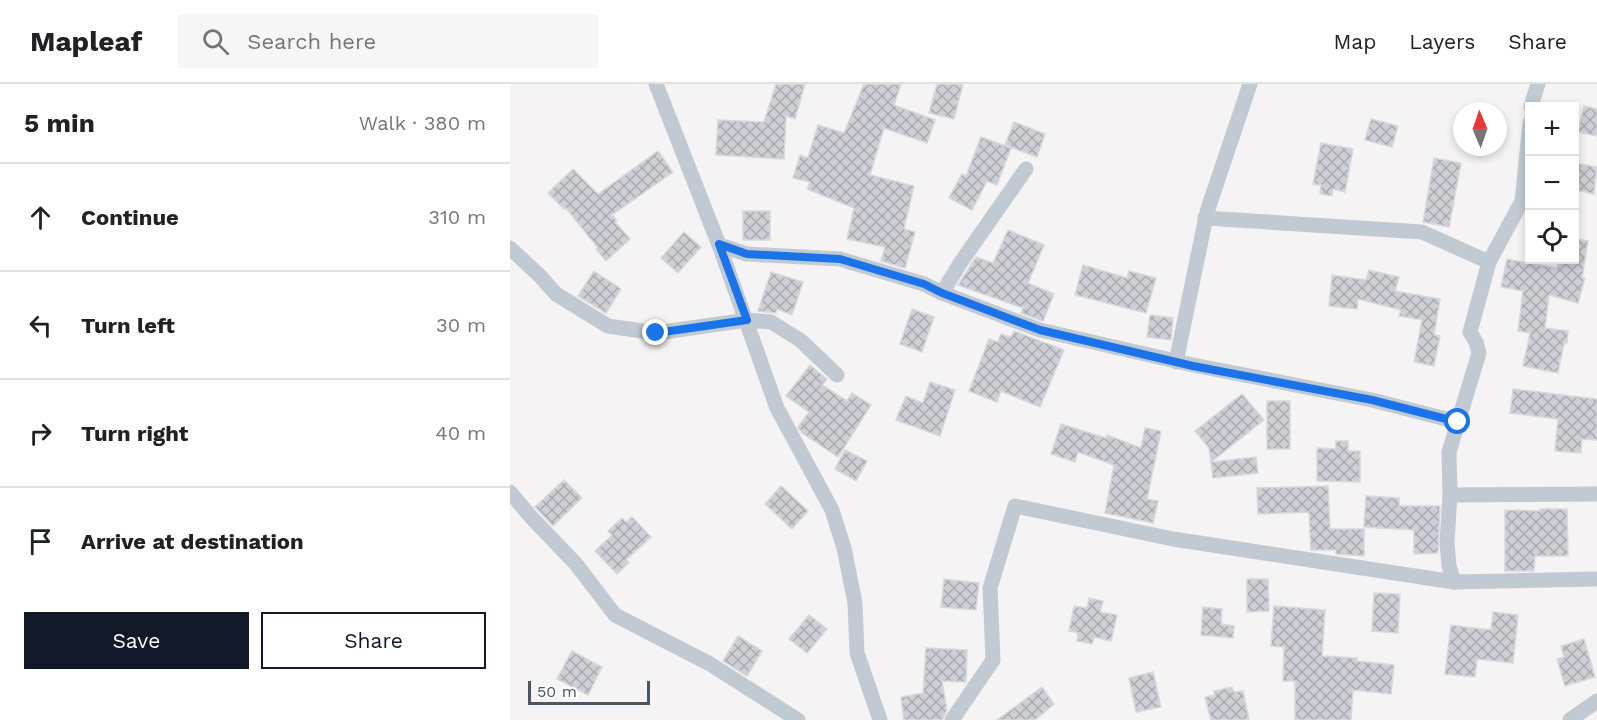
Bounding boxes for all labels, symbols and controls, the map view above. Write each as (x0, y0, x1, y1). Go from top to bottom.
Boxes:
search box (178, 14, 598, 68)
text: Mapleaf (30, 25, 142, 58)
icon: search (199, 25, 232, 58)
text: Search here (247, 29, 376, 54)
text: Map (1333, 29, 1376, 54)
text: Layers (1409, 29, 1475, 54)
text: Share (1508, 29, 1567, 54)
north arrow (1453, 102, 1507, 156)
map controls (1525, 102, 1579, 264)
button: + (1525, 102, 1579, 156)
text: 5 min (24, 108, 95, 138)
text: Walk · 380 m (359, 111, 486, 135)
button: − (1525, 156, 1579, 210)
icon: ahead (24, 201, 57, 234)
text: Continue (81, 205, 179, 230)
text: 310 m (428, 205, 486, 229)
button: locate (1525, 210, 1579, 264)
icon: left (24, 309, 57, 342)
text: Turn left (81, 313, 175, 338)
text: 30 m (436, 313, 486, 337)
route end (642, 319, 668, 345)
route start (1444, 408, 1470, 434)
icon: right (24, 417, 57, 450)
text: Turn right (81, 421, 188, 446)
text: 40 m (435, 421, 486, 445)
icon: arrive (24, 525, 57, 558)
text: Arrive at destination (81, 529, 304, 554)
button: Save (24, 612, 249, 669)
button: Share (261, 612, 486, 669)
scale bar (528, 678, 650, 706)
text: 50 m (537, 682, 577, 701)

